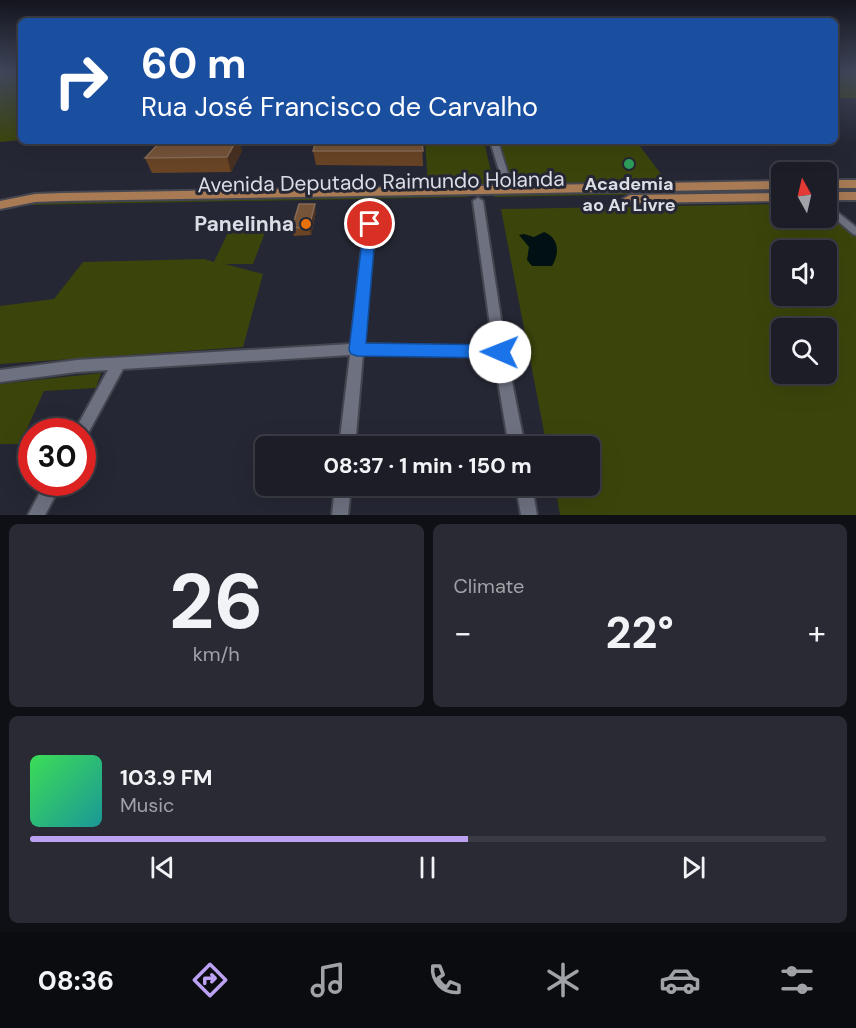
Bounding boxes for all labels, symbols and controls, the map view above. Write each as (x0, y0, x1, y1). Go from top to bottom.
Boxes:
text: 60 m (141, 36, 247, 91)
icon: right (42, 42, 120, 120)
text: Rua José Francisco de Carvalho (141, 89, 538, 124)
marker: Academia ao Ar Livre (622, 157, 636, 171)
north arrow (771, 162, 837, 228)
map controls (771, 162, 837, 384)
street label: Avenida Deputado Raimundo Holanda (197, 165, 565, 199)
place label: Academia ao Ar Livre (582, 172, 676, 217)
pin (344, 198, 395, 249)
icon: arrive (353, 207, 386, 240)
place label: Panelinha (194, 210, 294, 238)
marker: Panelinha (299, 217, 313, 231)
button: sound (771, 240, 837, 306)
button: search (771, 318, 837, 384)
position arrow (468, 320, 532, 384)
speed limit sign: 30 (18, 418, 96, 496)
text: 08:37 · 1 min · 150 m (323, 451, 532, 480)
text: 26 (169, 551, 263, 652)
text: Climate (454, 573, 524, 599)
text: 22° (606, 603, 674, 662)
text: − (454, 611, 472, 654)
text: + (808, 611, 826, 654)
text: km/h (193, 641, 240, 667)
text: 103.9 FM (120, 763, 213, 792)
text: Music (120, 792, 175, 818)
icon: previous (146, 851, 179, 884)
icon: pause (411, 851, 444, 884)
icon: next (677, 851, 710, 884)
icon: directions (189, 959, 231, 1001)
icon: music (307, 959, 349, 1001)
icon: phone (424, 959, 466, 1001)
icon: climate (542, 959, 584, 1001)
icon: car (659, 959, 701, 1001)
icon: filters (776, 959, 818, 1001)
text: 08:36 (38, 963, 114, 998)

